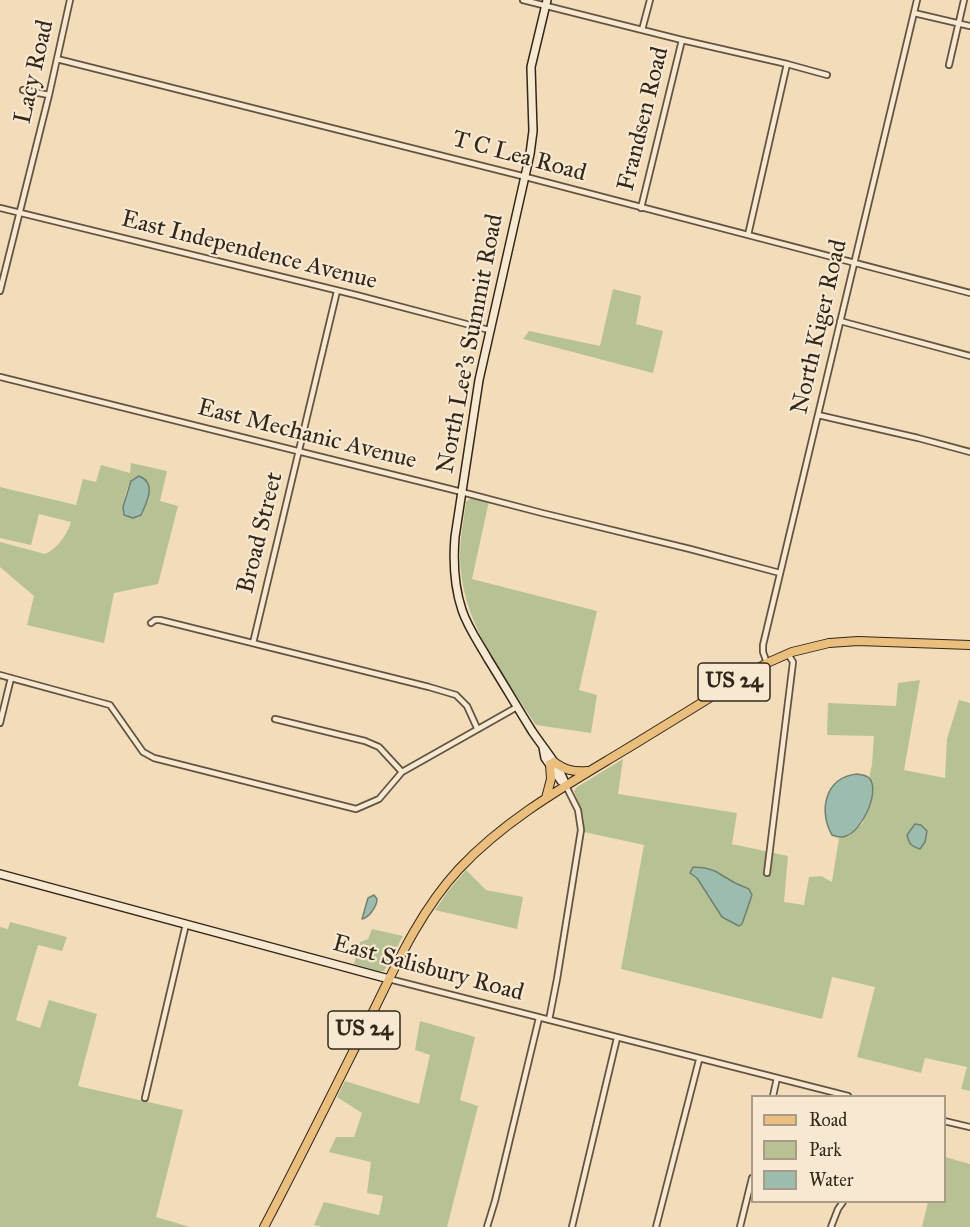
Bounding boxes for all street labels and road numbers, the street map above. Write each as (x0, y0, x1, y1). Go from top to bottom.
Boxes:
street label: Lacy Road (9, 17, 61, 127)
street label: Frandsen Road (612, 44, 676, 194)
street label: T C Lea Road (449, 125, 589, 189)
street label: East Independence Avenue (118, 205, 380, 297)
street label: North Lee's Summit Road (432, 212, 510, 476)
street label: North Kiger Road (786, 237, 854, 417)
street label: East Mechanic Avenue (195, 394, 419, 476)
street label: Broad Street (232, 469, 290, 597)
road number: US 24 (698, 663, 770, 701)
street label: East Salisbury Road (329, 930, 527, 1008)
road number: US 24 (328, 1011, 400, 1049)

